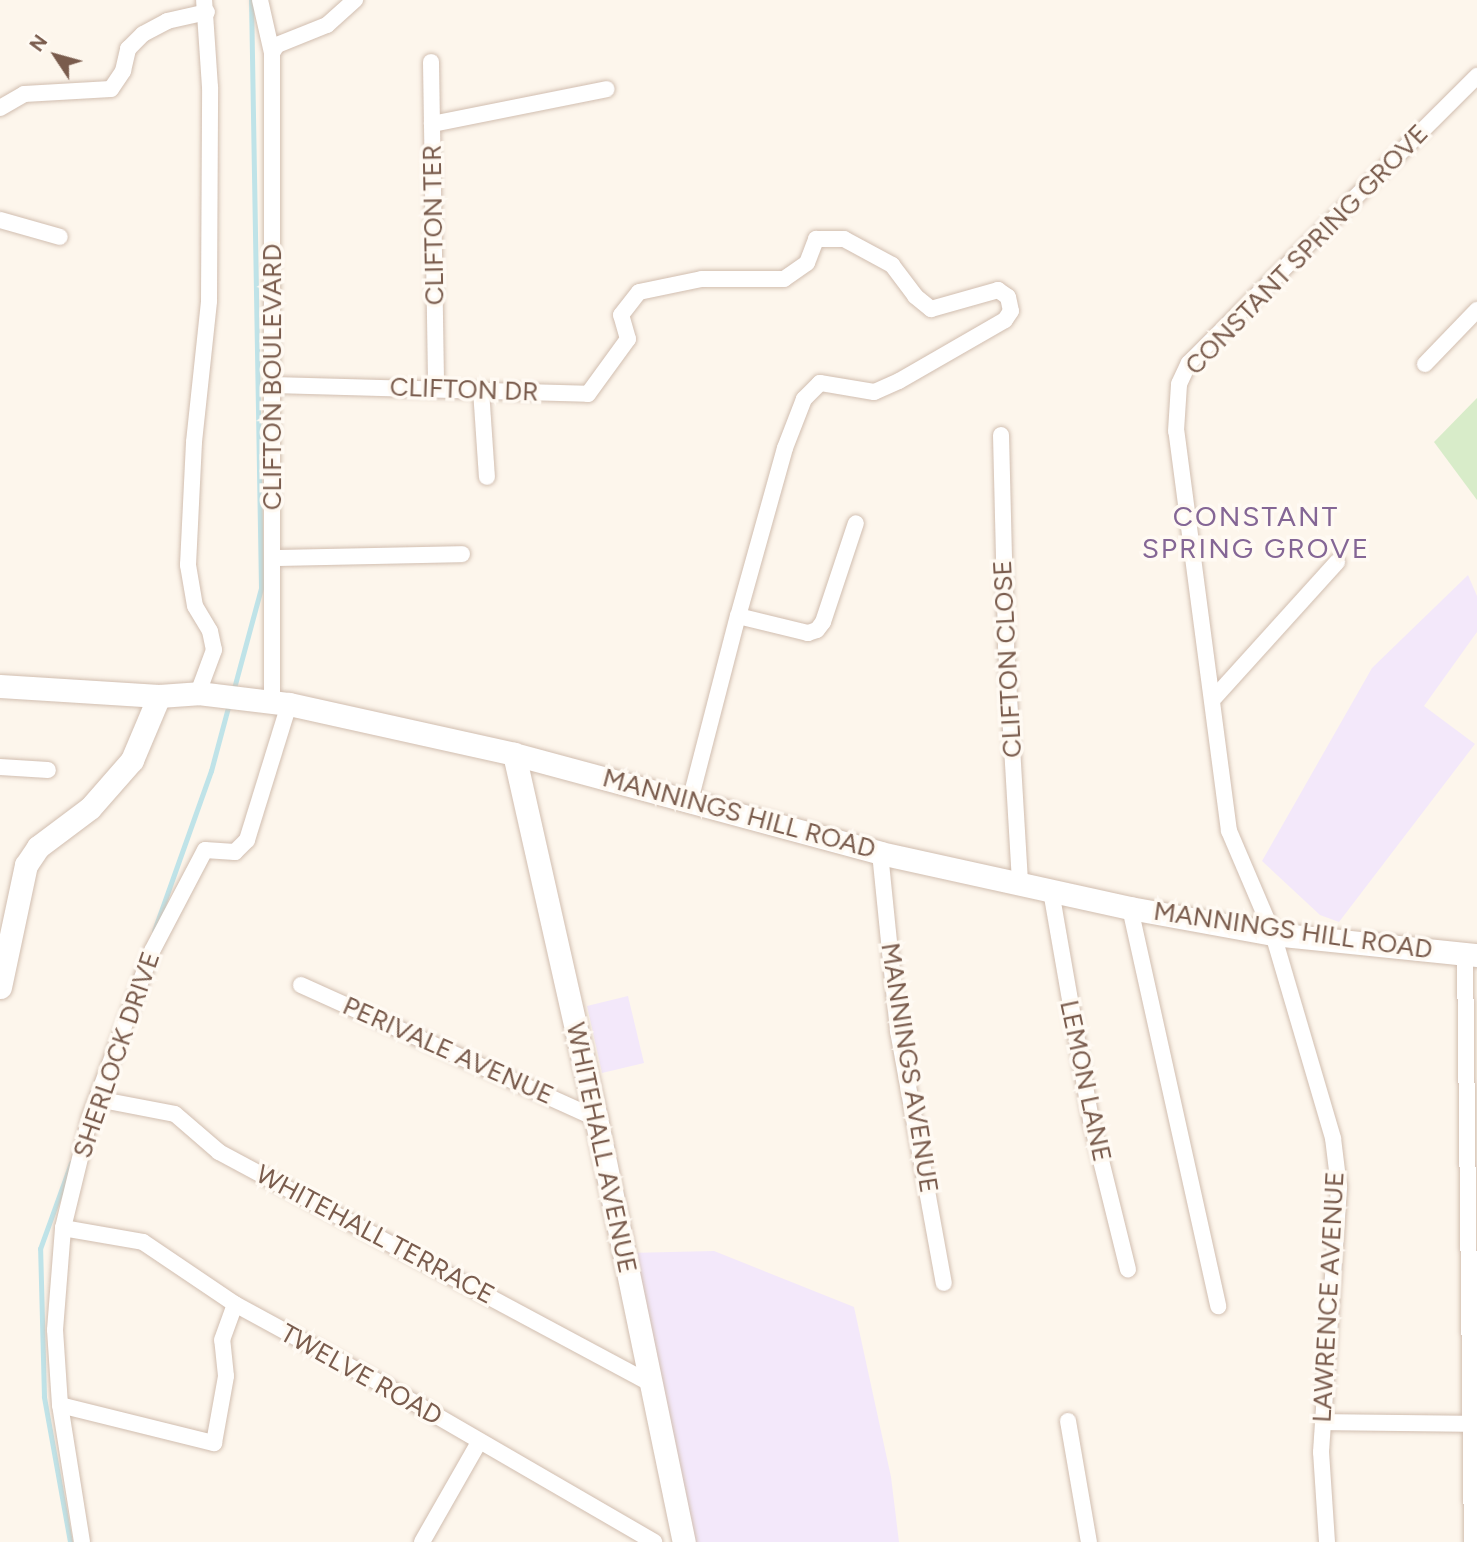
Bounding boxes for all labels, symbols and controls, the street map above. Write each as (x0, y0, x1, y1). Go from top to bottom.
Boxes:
north arrow (21, 21, 91, 91)
text: N (25, 31, 52, 56)
street label: CONSTANT SPRING GROVE (1179, 118, 1435, 382)
street label: CLIFTON TER (417, 144, 451, 306)
street label: CLIFTON BOULEVARD (257, 244, 289, 510)
street label: CLIFTON DR (389, 372, 539, 408)
district label: CONSTANT SPRING GROVE (1143, 499, 1369, 565)
street label: CLIFTON CLOSE (987, 559, 1029, 759)
street label: MANNINGS HILL ROAD (599, 763, 879, 865)
street label: MANNINGS HILL ROAD (1152, 896, 1434, 966)
street label: MANNINGS AVENUE (874, 941, 944, 1195)
street label: SHERLOCK DRIVE (67, 948, 167, 1162)
street label: PERIVALE AVENUE (338, 991, 558, 1111)
street label: LEMON LANE (1053, 997, 1117, 1165)
street label: WHITEHALL AVENUE (559, 1020, 643, 1276)
street label: WHITEHALL TERRACE (251, 1159, 499, 1311)
street label: LAWRENCE AVENUE (1307, 1171, 1351, 1423)
street label: TWELVE ROAD (275, 1318, 447, 1432)

